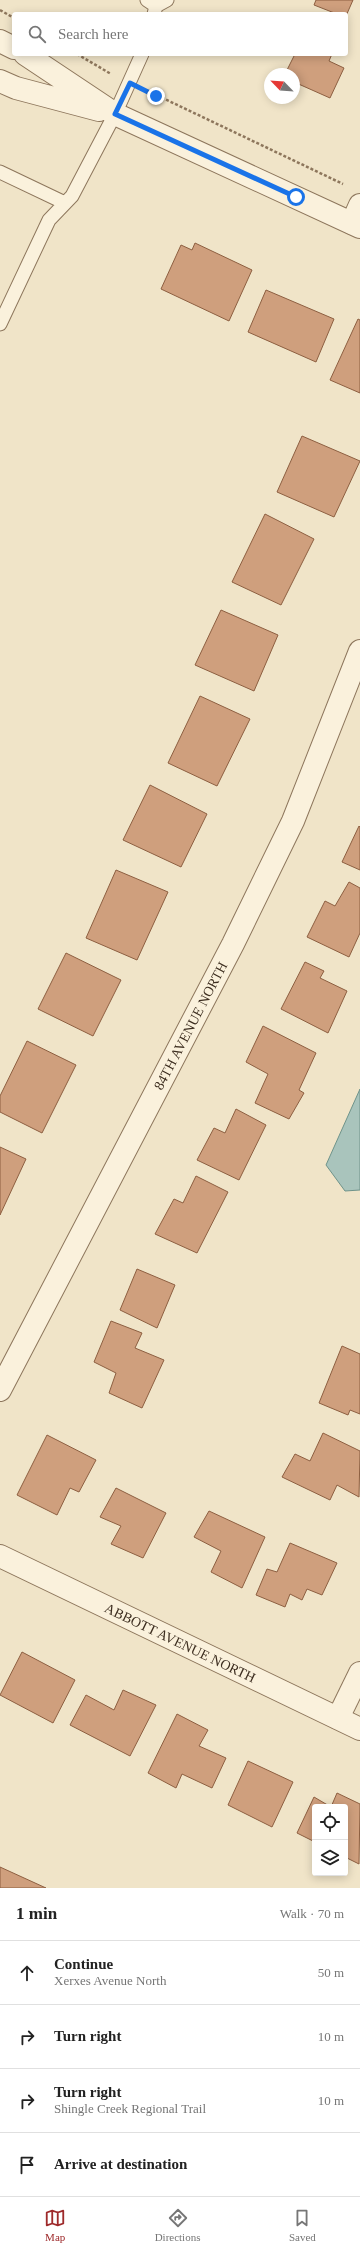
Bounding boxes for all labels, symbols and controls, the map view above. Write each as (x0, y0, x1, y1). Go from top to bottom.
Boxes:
search box (12, 12, 348, 56)
icon: search (26, 23, 48, 45)
text: Search here (58, 26, 128, 42)
north arrow (264, 68, 300, 104)
route end (147, 87, 165, 105)
route start (287, 188, 305, 206)
street label: 84TH AVENUE NORTH (151, 959, 230, 1092)
street label: ABBOTT AVENUE NORTH (102, 1601, 258, 1686)
map controls (312, 1804, 348, 1876)
button: locate (312, 1804, 348, 1840)
button: layers (312, 1840, 348, 1876)
text: 1 min (16, 1904, 57, 1923)
text: Walk · 70 m (280, 1906, 344, 1921)
text: Continue (54, 1956, 113, 1972)
icon: ahead (16, 1962, 38, 1984)
text: 50 m (318, 1965, 344, 1980)
text: Xerxes Avenue North (54, 1973, 166, 1988)
icon: right (16, 2026, 38, 2048)
text: Turn right (54, 2028, 121, 2044)
text: 10 m (318, 2029, 344, 2044)
text: Turn right (54, 2084, 121, 2100)
icon: right (16, 2090, 38, 2112)
text: 10 m (318, 2093, 344, 2108)
text: Shingle Creek Regional Trail (54, 2101, 206, 2116)
icon: arrive (16, 2154, 38, 2176)
text: Arrive at destination (54, 2156, 187, 2172)
tab: Map (44, 2207, 66, 2243)
tab: Directions (155, 2207, 200, 2243)
tab: Saved (289, 2207, 316, 2243)

